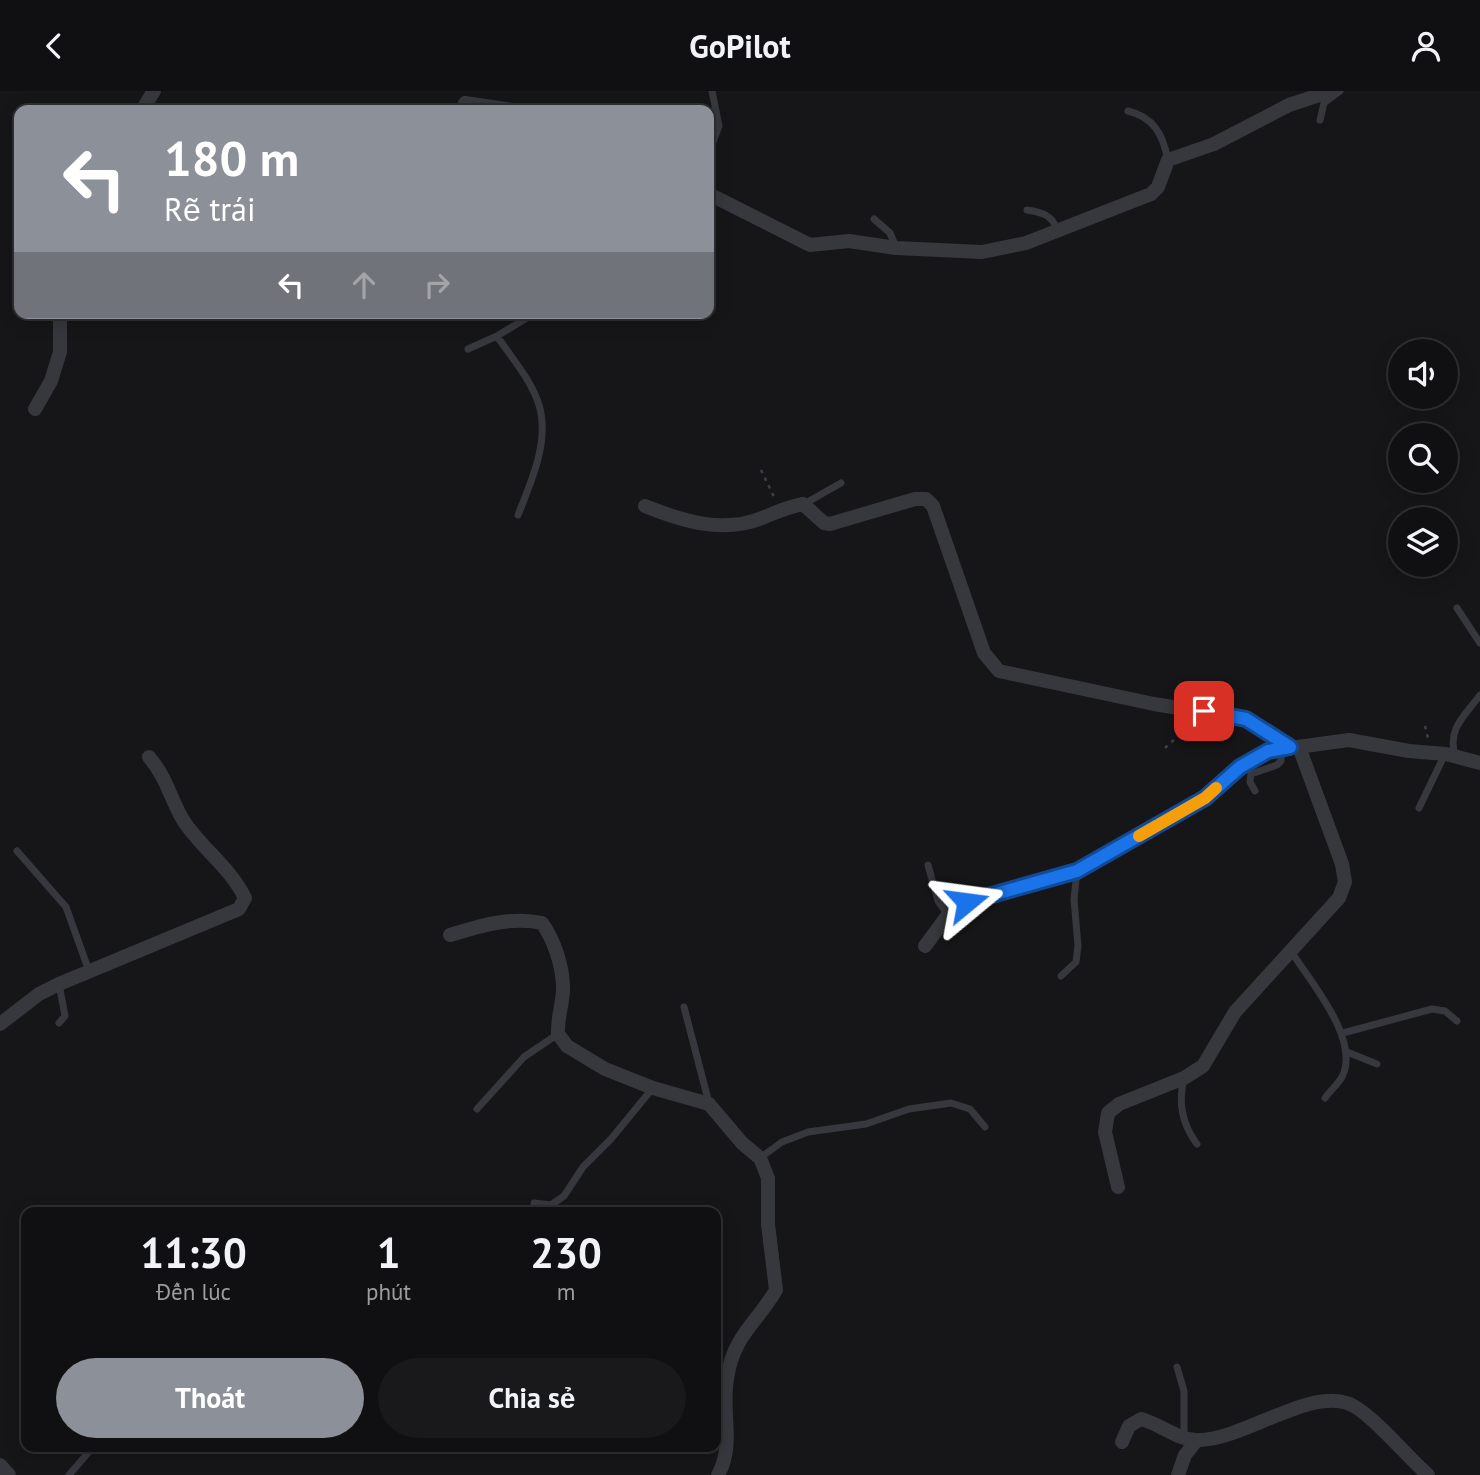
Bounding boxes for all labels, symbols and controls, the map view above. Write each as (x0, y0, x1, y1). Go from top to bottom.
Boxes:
text: GoPilot (689, 25, 791, 67)
icon: back (35, 27, 73, 65)
icon: person (1407, 27, 1445, 65)
text: 180 m (164, 126, 299, 190)
icon: left (49, 133, 140, 224)
text: Rẽ trái (164, 188, 256, 230)
icon: left (272, 266, 310, 304)
icon: ahead (345, 266, 383, 304)
icon: right (418, 266, 456, 304)
map controls (1388, 339, 1458, 577)
button: sound (1388, 339, 1458, 409)
button: search (1388, 423, 1458, 493)
button: layers (1388, 507, 1458, 577)
pin (1174, 681, 1234, 741)
icon: arrive (1185, 692, 1223, 730)
position arrow (930, 865, 1004, 939)
text: 11:30 (140, 1225, 247, 1280)
text: 1 (377, 1225, 400, 1280)
text: 230 (530, 1225, 602, 1280)
text: Đến lúc (156, 1277, 231, 1306)
text: phút (366, 1277, 411, 1306)
text: m (557, 1277, 575, 1306)
button: Thoát (56, 1358, 364, 1438)
button: Chia sẻ (378, 1358, 686, 1438)

